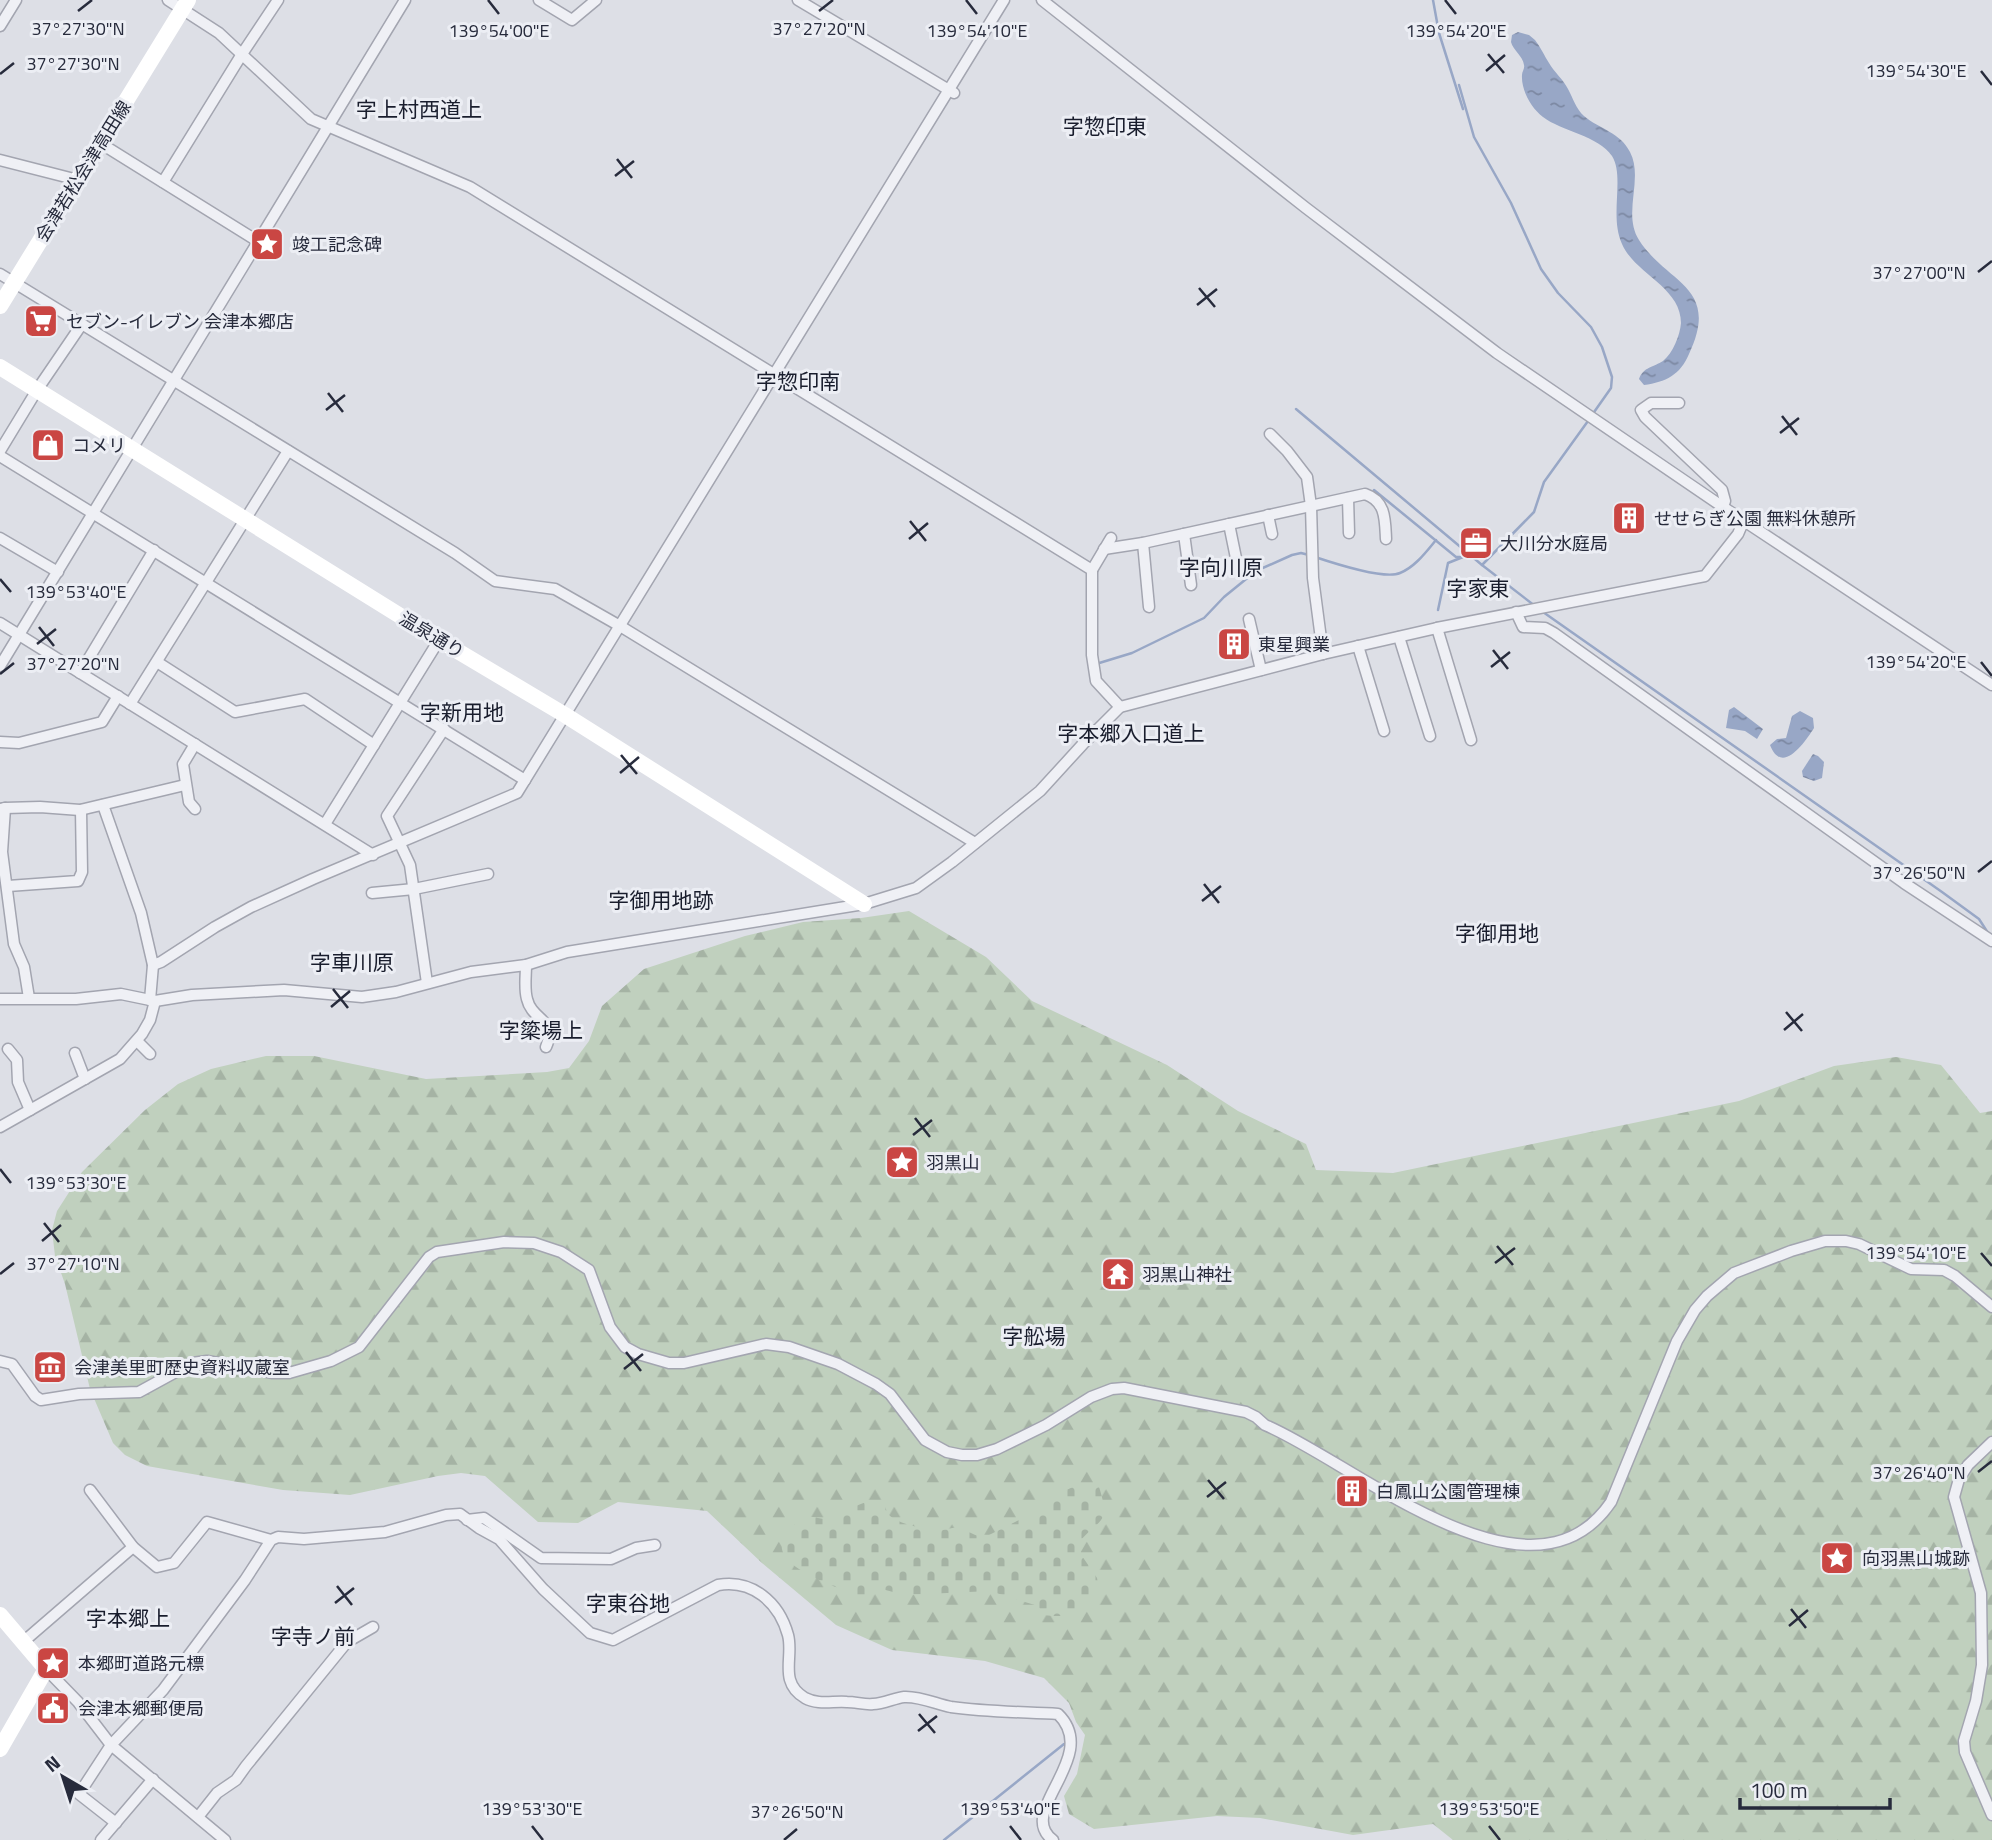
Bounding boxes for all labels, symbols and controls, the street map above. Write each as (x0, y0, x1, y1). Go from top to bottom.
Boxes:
text: 37°27'30"N (31, 15, 125, 42)
text: 37°27'20"N (772, 15, 866, 42)
text: 139°54'00"E (448, 17, 550, 44)
text: 139°54'10"E (926, 17, 1028, 44)
text: 139°54'20"E (1405, 17, 1507, 44)
text: 37°27'30"N (26, 50, 120, 77)
text: 139°54'30"E (1865, 57, 1967, 84)
district label: 字上村西道上 (356, 93, 482, 125)
street label: 会津若松会津高田線 (29, 95, 137, 247)
district label: 字惣印東 (1063, 110, 1147, 142)
place icon: 竣工記念碑 (248, 225, 286, 263)
place label: 竣工記念碑 (292, 231, 382, 258)
text: 37°27'00"N (1872, 259, 1966, 286)
supermarket icon: セブン-イレブン 会津本郷店 (22, 302, 60, 340)
place label: セブン-イレブン 会津本郷店 (66, 308, 294, 335)
district label: 字惣印南 (756, 365, 840, 397)
shop icon: コメリ (29, 426, 67, 464)
place label: コメリ (72, 432, 126, 459)
building icon: せせらぎ公園 無料休憩所 (1610, 499, 1648, 537)
place label: せせらぎ公園 無料休憩所 (1654, 505, 1856, 532)
office icon: 大川分水庭局 (1457, 524, 1495, 562)
place label: 大川分水庭局 (1500, 530, 1608, 557)
district label: 字向川原 (1179, 551, 1263, 583)
district label: 字家東 (1447, 572, 1510, 604)
text: 139°53'40"E (25, 578, 127, 605)
street label: 温泉通り (394, 605, 470, 665)
building icon: 東星興業 (1215, 625, 1253, 663)
place label: 東星興業 (1258, 631, 1330, 658)
text: 139°54'20"E (1865, 648, 1967, 675)
text: 37°27'20"N (26, 650, 120, 677)
district label: 字新用地 (420, 696, 504, 728)
district label: 字本郷入口道上 (1058, 717, 1205, 749)
text: 37°26'50"N (1872, 859, 1966, 886)
district label: 字御用地跡 (609, 884, 714, 916)
district label: 字御用地 (1455, 917, 1539, 949)
district label: 字車川原 (310, 946, 394, 978)
district label: 字簗場上 (499, 1014, 583, 1046)
place icon: 羽黒山 (883, 1143, 921, 1181)
place label: 羽黒山 (926, 1149, 980, 1176)
text: 139°53'30"E (25, 1169, 127, 1196)
text: 139°54'10"E (1865, 1239, 1967, 1266)
text: 37°27'10"N (26, 1250, 120, 1277)
temple icon: 羽黒山神社 (1099, 1255, 1137, 1293)
place label: 羽黒山神社 (1142, 1261, 1232, 1288)
district label: 字舩場 (1003, 1320, 1066, 1352)
museum icon: 会津美里町歴史資料収蔵室 (31, 1348, 69, 1386)
place label: 会津美里町歴史資料収蔵室 (74, 1354, 290, 1381)
text: 37°26'40"N (1872, 1459, 1966, 1486)
building icon: 白鳳山公園管理棟 (1333, 1472, 1371, 1510)
place label: 白鳳山公園管理棟 (1376, 1478, 1520, 1505)
place icon: 向羽黒山城跡 (1818, 1539, 1856, 1577)
place label: 向羽黒山城跡 (1862, 1545, 1970, 1572)
district label: 字東谷地 (586, 1587, 670, 1619)
district label: 字本郷上 (86, 1602, 170, 1634)
district label: 字寺ノ前 (271, 1620, 355, 1652)
place icon: 本郷町道路元標 (34, 1644, 72, 1682)
place label: 本郷町道路元標 (78, 1650, 204, 1677)
public building icon: 会津本郷郵便局 (34, 1689, 72, 1727)
place label: 会津本郷郵便局 (78, 1695, 204, 1722)
north arrow (28, 1742, 98, 1812)
text: N (38, 1748, 66, 1779)
scale bar (1740, 1766, 1890, 1810)
text: 100 m (1750, 1774, 1807, 1806)
text: 139°53'30"E (481, 1795, 583, 1822)
text: 139°53'40"E (959, 1795, 1061, 1822)
text: 139°53'50"E (1438, 1795, 1540, 1822)
text: 37°26'50"N (750, 1798, 844, 1825)

